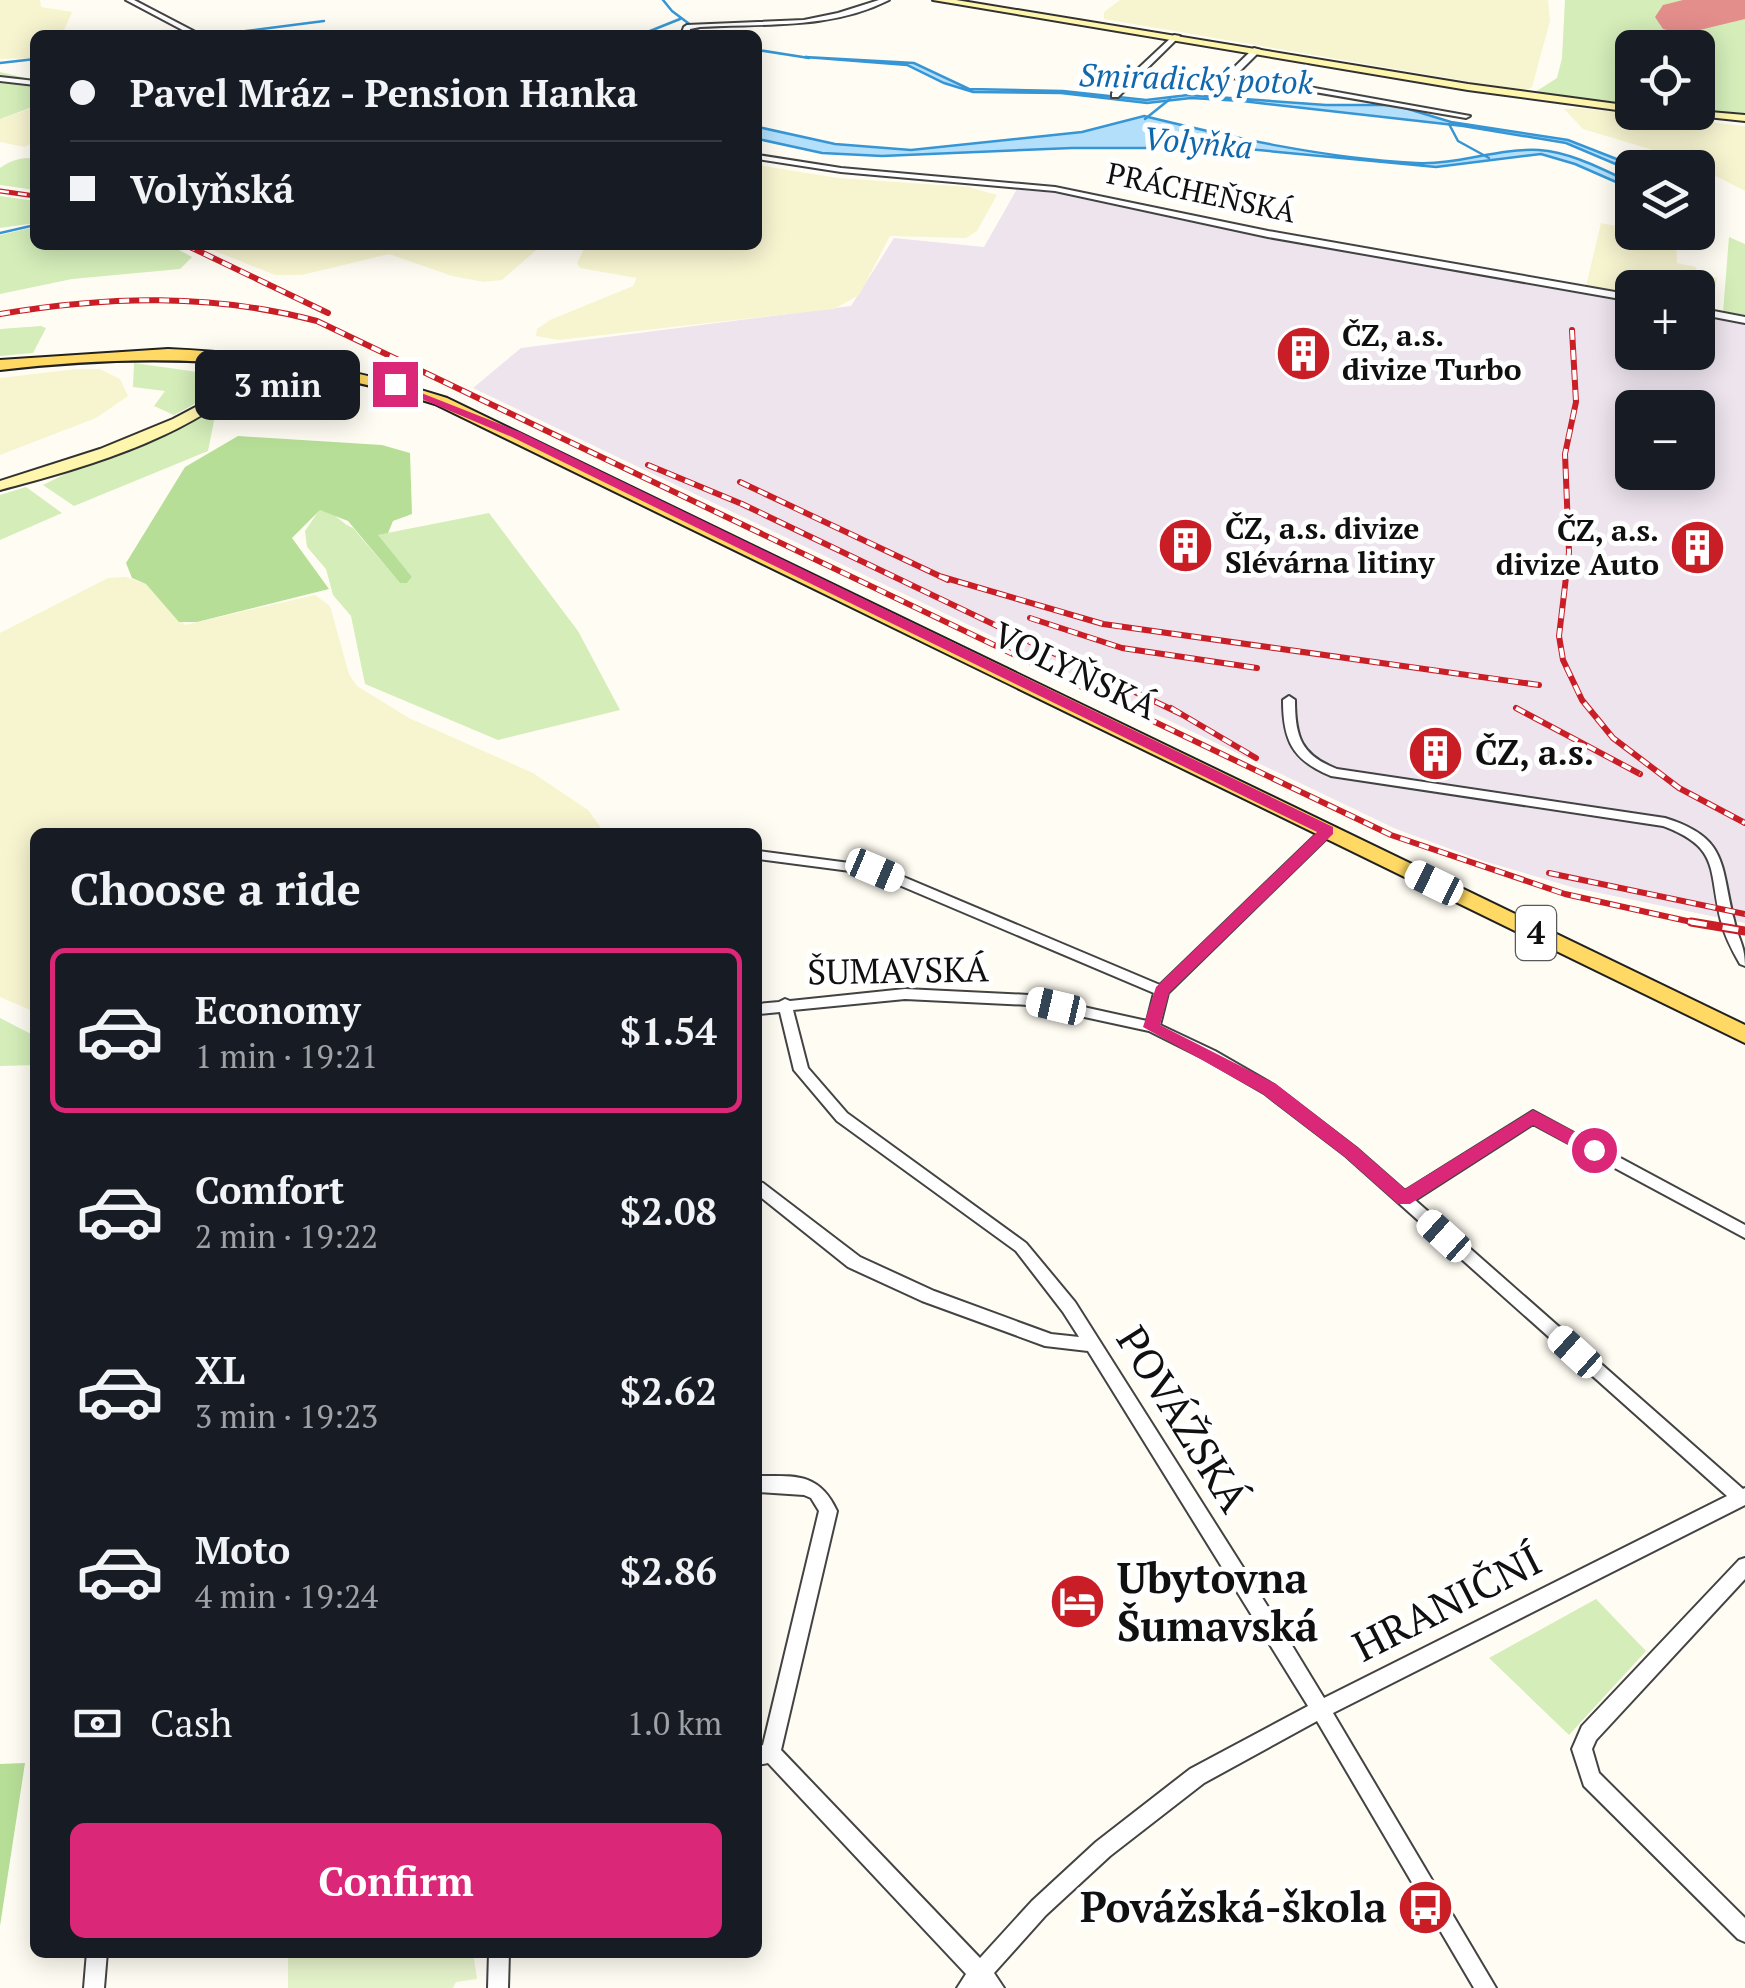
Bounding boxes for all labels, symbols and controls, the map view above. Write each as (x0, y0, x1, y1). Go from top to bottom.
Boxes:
map controls (1615, 30, 1715, 490)
button: locate (1615, 30, 1715, 130)
water label: Smiradický potok (1078, 53, 1314, 103)
text: Pavel Mráz - Pension Hanka (130, 68, 638, 118)
water label: Volyňka (1142, 116, 1254, 168)
button: layers (1615, 150, 1715, 250)
street label: PRÁCHEŇSKÁ (1103, 153, 1300, 232)
text: Volyňská (130, 164, 294, 214)
button: + (1615, 270, 1715, 370)
place label: ČZ, a.s. divize Turbo (1342, 315, 1521, 389)
building icon: ČZ, a.s. divize Turbo (1273, 323, 1333, 383)
callout: 3 min (195, 349, 360, 419)
route end (373, 362, 418, 407)
text: 3 min (234, 364, 321, 406)
button: − (1615, 390, 1715, 490)
place label: ČZ, a.s. divize Slévárna litiny (1225, 508, 1435, 582)
place label: ČZ, a.s. divize Auto (1496, 510, 1659, 584)
building icon: ČZ, a.s. divize Slévárna litiny (1156, 516, 1216, 576)
building icon: ČZ, a.s. divize Auto (1668, 518, 1728, 578)
street label: VOLYŇSKÁ (986, 611, 1165, 730)
building icon: ČZ, a.s. (1406, 723, 1466, 783)
place label: ČZ, a.s. (1475, 729, 1594, 775)
car (842, 844, 908, 896)
car (1400, 856, 1468, 910)
text: Choose a ride (70, 858, 361, 918)
road number: 4 (1516, 906, 1556, 960)
street label: ŠUMAVSKÁ (807, 945, 989, 995)
text: Economy (195, 985, 361, 1035)
car (1023, 985, 1089, 1027)
icon: car (75, 986, 165, 1076)
text: $1.54 (620, 1006, 717, 1056)
text: 1 min · 19:21 (195, 1035, 378, 1077)
route start (1572, 1128, 1617, 1173)
text: Comfort (195, 1165, 344, 1215)
icon: car (75, 1166, 165, 1256)
text: $2.08 (620, 1186, 717, 1236)
car (1412, 1205, 1476, 1267)
text: 2 min · 19:22 (195, 1215, 378, 1257)
street label: POVÁŽSKÁ (1105, 1315, 1263, 1522)
car (1543, 1321, 1607, 1383)
text: XL (195, 1345, 245, 1395)
icon: car (75, 1346, 165, 1436)
text: $2.62 (620, 1366, 717, 1416)
text: 3 min · 19:23 (195, 1395, 378, 1437)
text: Moto (195, 1525, 290, 1575)
icon: car (75, 1526, 165, 1616)
street label: HRANIČNÍ (1343, 1531, 1550, 1673)
text: $2.86 (620, 1546, 717, 1596)
place label: Ubytovna Šumavská (1117, 1549, 1318, 1653)
hotel icon: Ubytovna Šumavská (1048, 1572, 1108, 1632)
text: 4 min · 19:24 (195, 1575, 378, 1617)
icon: cash (70, 1696, 125, 1751)
text: Cash (150, 1698, 232, 1748)
text: 1.0 km (627, 1702, 722, 1744)
button: Confirm (70, 1823, 722, 1938)
bus stop icon: Povážská-škola (1396, 1877, 1456, 1937)
place label: Povážská-škola (1080, 1878, 1387, 1934)

